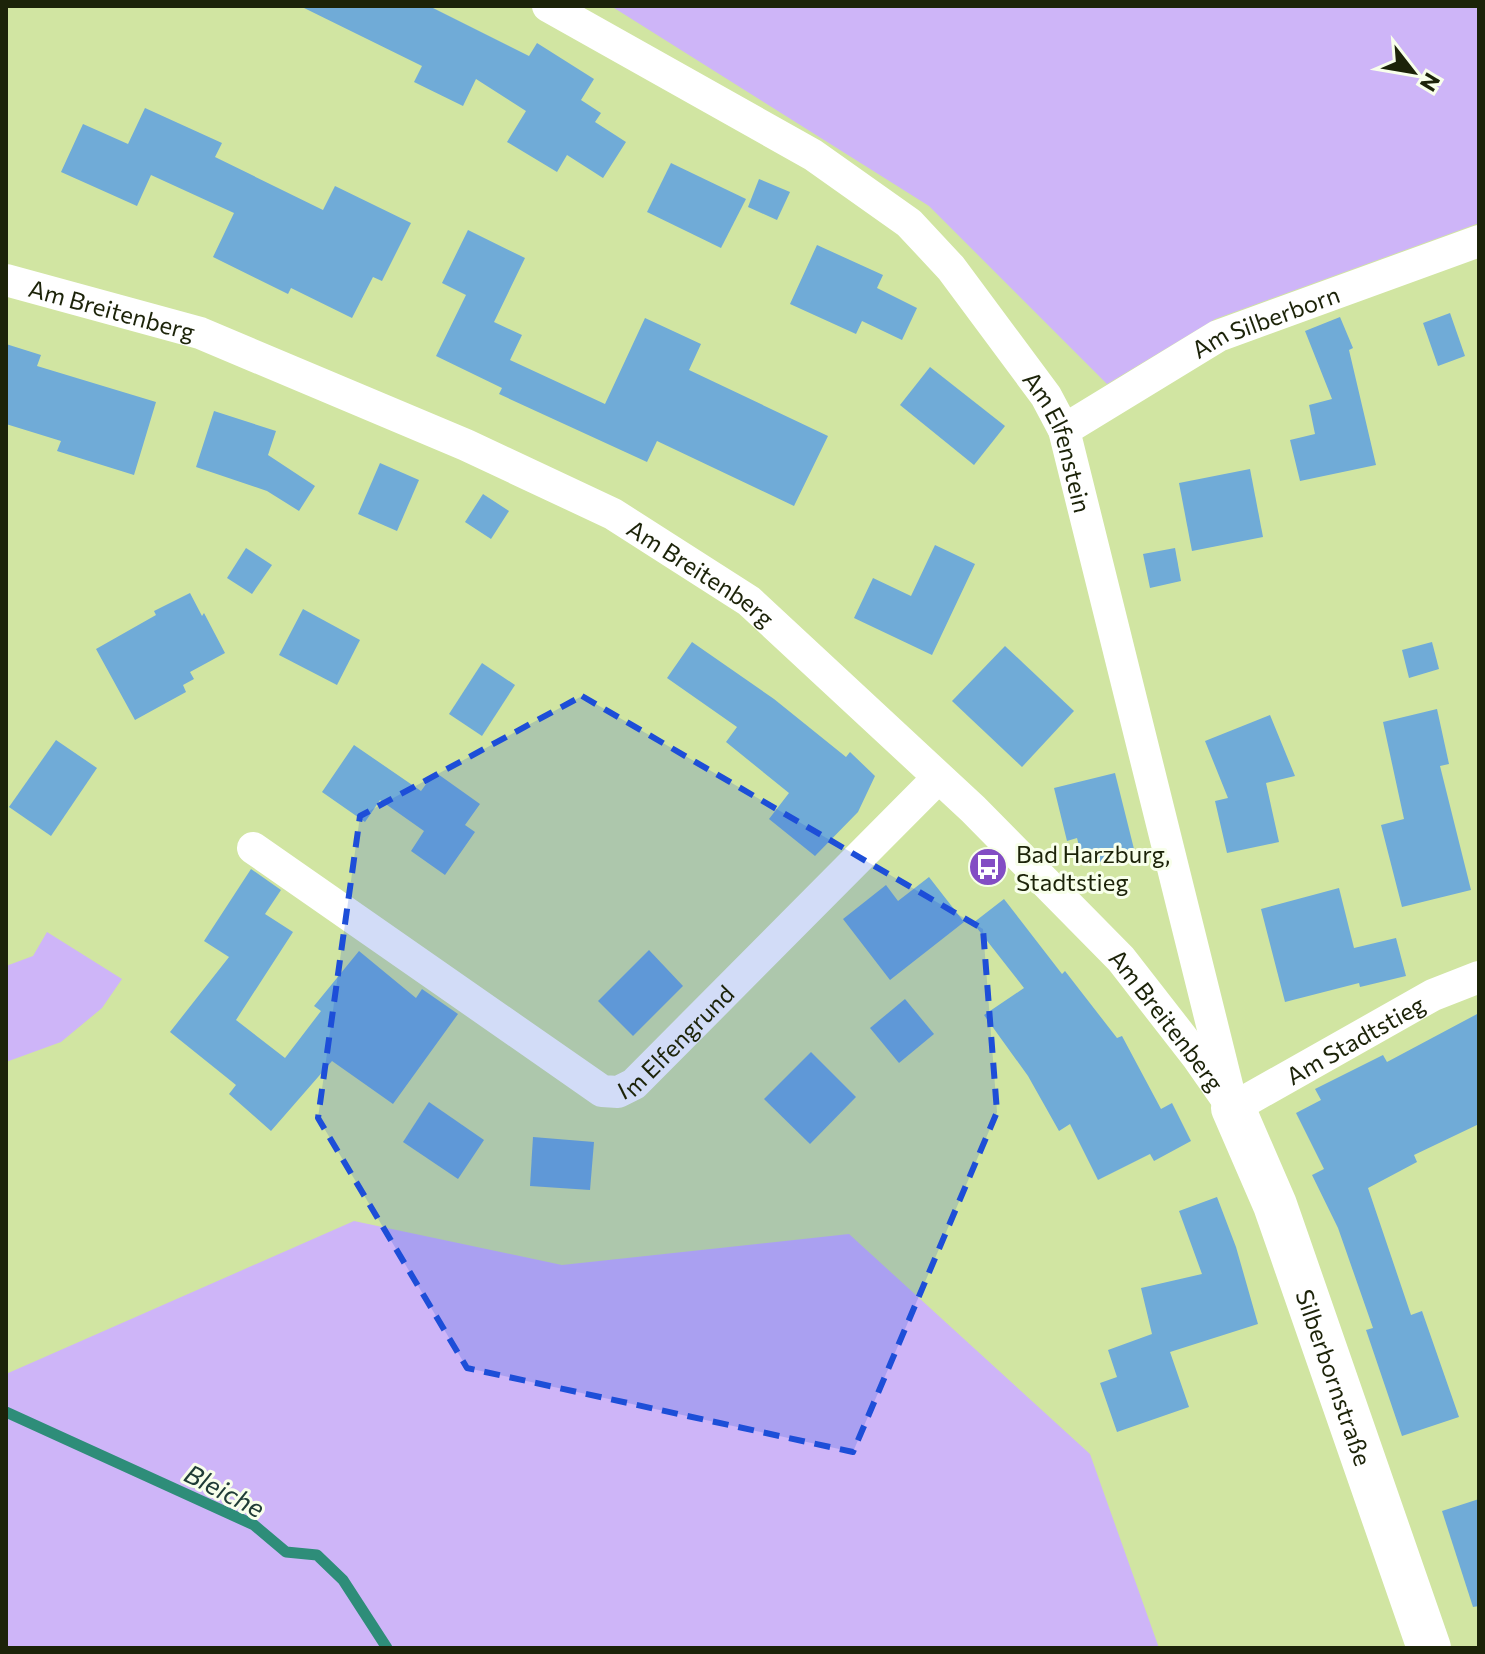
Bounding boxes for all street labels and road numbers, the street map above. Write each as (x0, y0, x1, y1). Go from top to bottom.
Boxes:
street label: Am Breitenberg (26, 272, 199, 346)
street label: Am Silberborn (1186, 279, 1343, 363)
street label: Am Elfenstein (1018, 365, 1098, 515)
street label: Am Breitenberg (622, 513, 781, 632)
street label: Am Breitenberg (1104, 942, 1231, 1096)
street label: Im Elfengrund (612, 978, 739, 1105)
street label: Am Stadtstieg (1280, 988, 1429, 1090)
street label: Silberbornstraße (1291, 1285, 1379, 1469)

